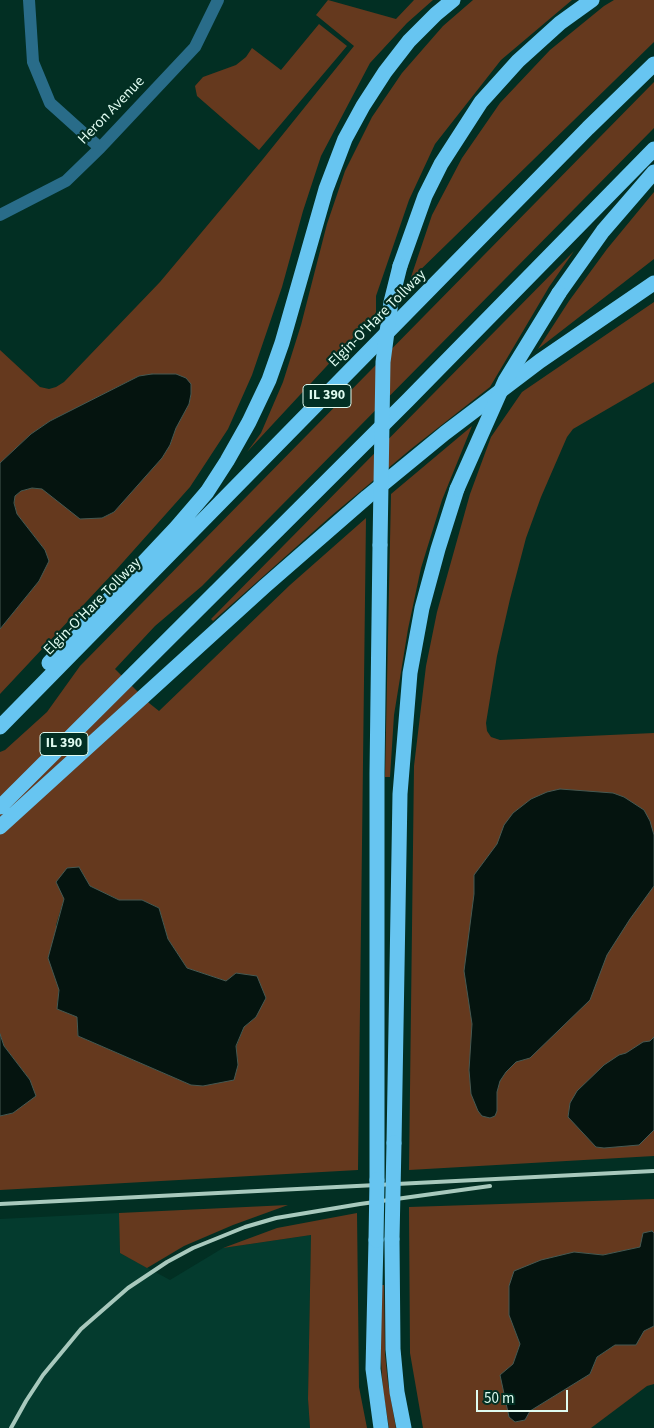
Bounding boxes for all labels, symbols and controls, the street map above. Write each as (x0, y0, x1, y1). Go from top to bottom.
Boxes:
street label: Heron Avenue (75, 73, 149, 149)
street label: Elgin-O'Hare Tollway (326, 267, 430, 371)
road number: IL 390 (303, 384, 351, 408)
street label: Elgin-O'Hare Tollway (41, 555, 145, 659)
road number: IL 390 (40, 732, 88, 756)
scale bar (479, 1380, 572, 1412)
text: 50 m (484, 1388, 514, 1409)

